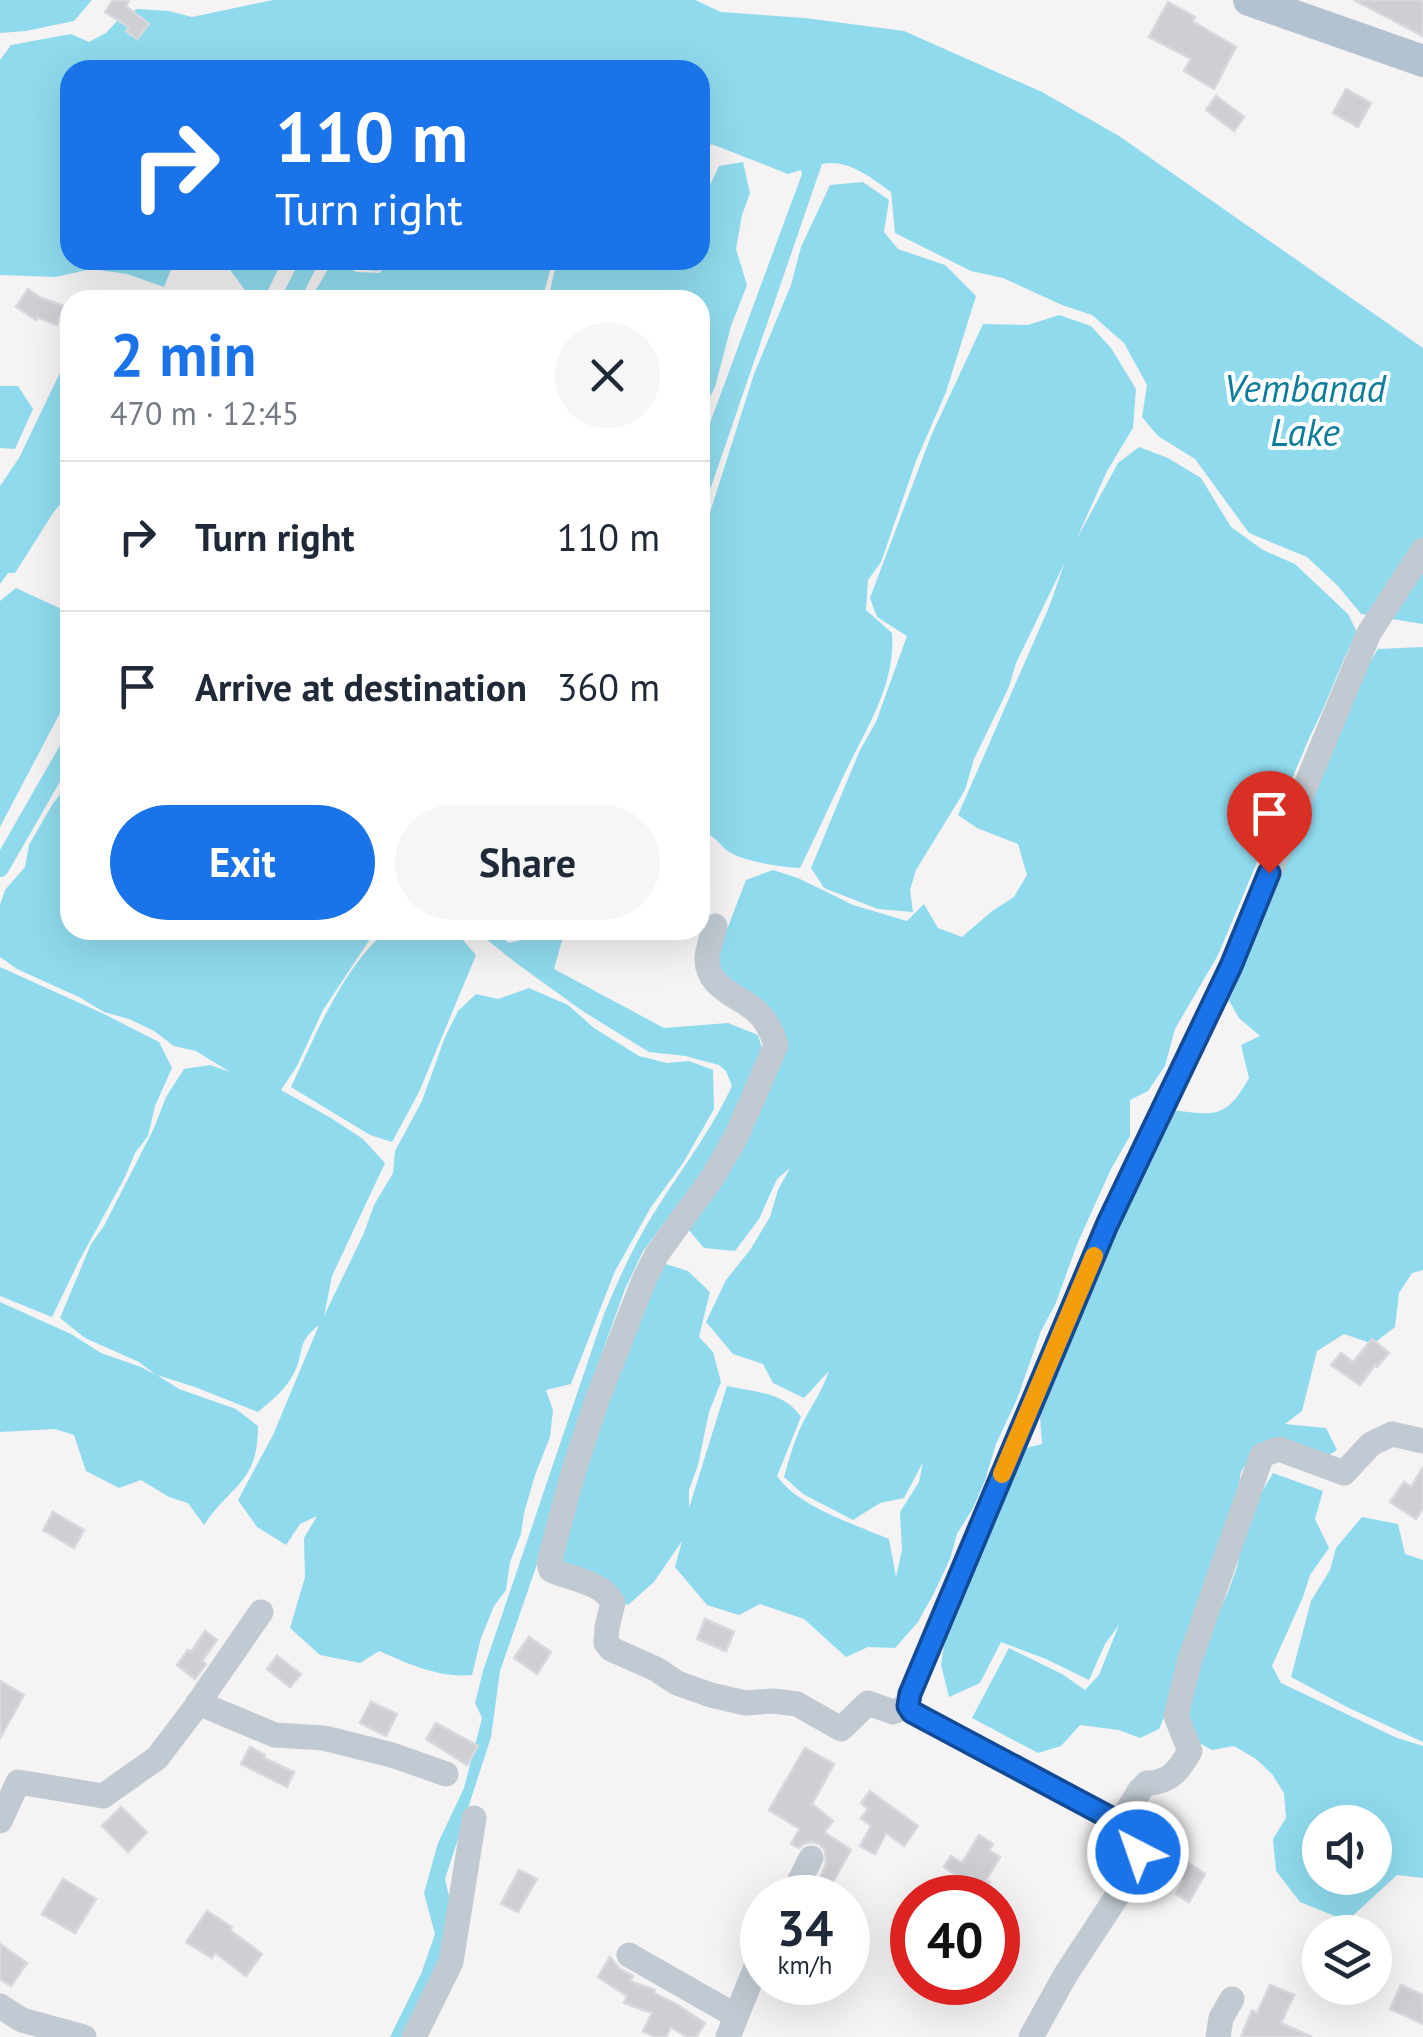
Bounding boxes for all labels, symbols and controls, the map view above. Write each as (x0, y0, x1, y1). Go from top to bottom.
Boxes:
text: 110 m (275, 91, 468, 181)
icon: right (110, 100, 240, 230)
text: Turn right (275, 179, 463, 237)
text: 2 min (110, 315, 256, 393)
button: close (555, 323, 660, 428)
water label: Vembanad Lake (1224, 363, 1388, 456)
text: 470 m · 12:45 (110, 392, 299, 434)
icon: right (110, 509, 165, 564)
text: Turn right (195, 512, 355, 561)
text: 110 m (557, 512, 660, 561)
icon: arrive (110, 659, 165, 714)
text: Arrive at destination (195, 662, 527, 711)
text: 360 m (557, 662, 660, 711)
pin (1227, 771, 1312, 874)
icon: arrive (1242, 786, 1297, 841)
button: Exit (110, 805, 375, 920)
button: Share (395, 805, 660, 920)
position arrow (1086, 1800, 1190, 1904)
map controls (1302, 1805, 1392, 2005)
button: sound (1302, 1805, 1392, 1895)
speed limit sign: 40 (890, 1875, 1020, 2005)
text: 34 (777, 1895, 833, 1960)
button: layers (1302, 1915, 1392, 2005)
text: km/h (778, 1949, 832, 1981)

